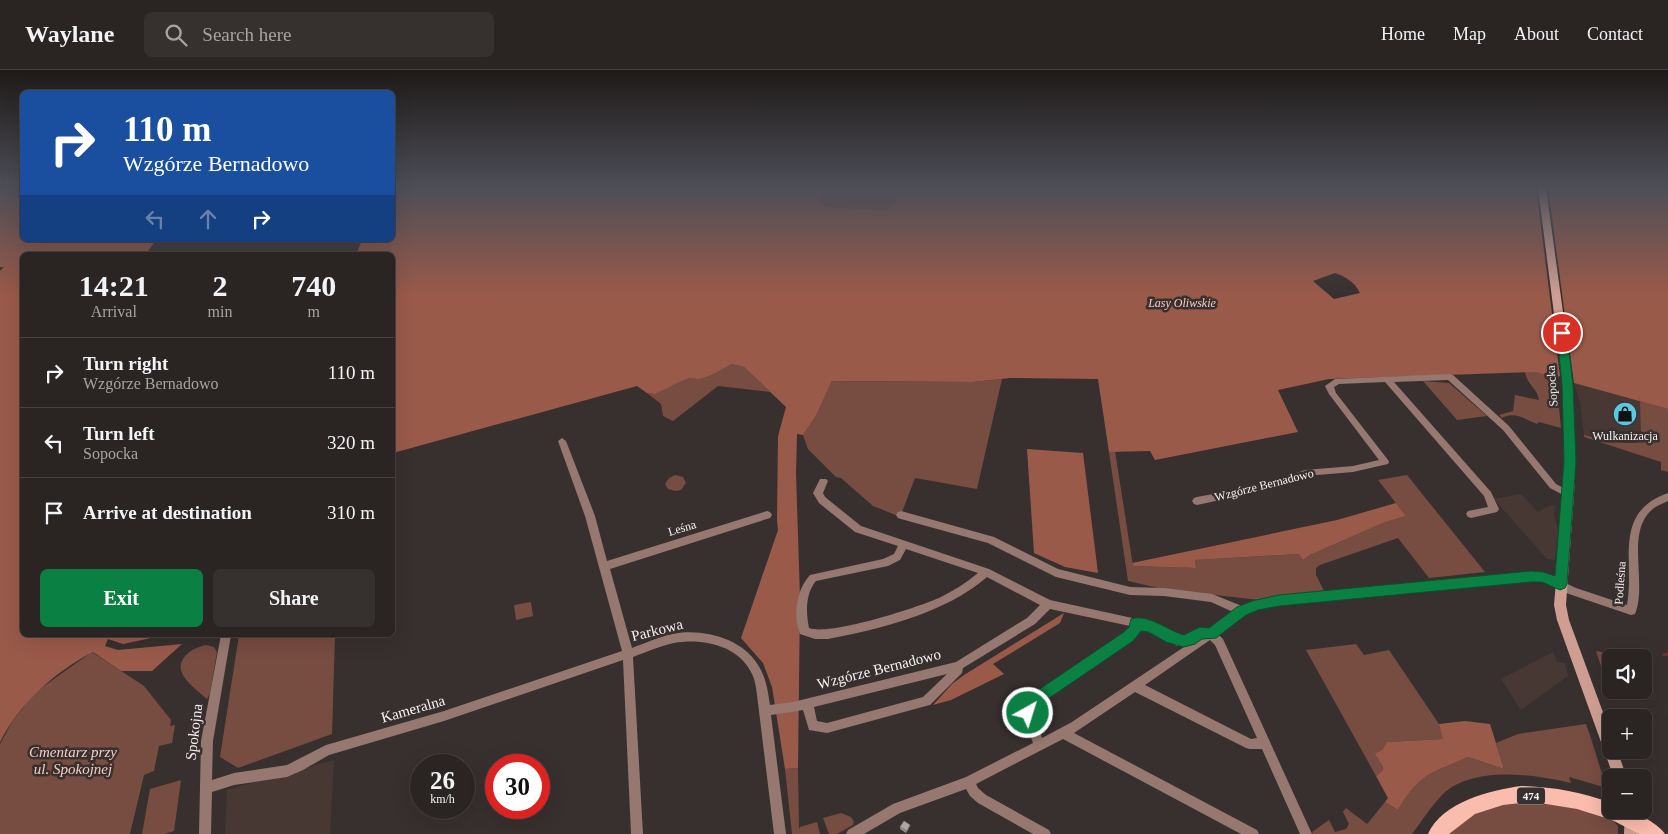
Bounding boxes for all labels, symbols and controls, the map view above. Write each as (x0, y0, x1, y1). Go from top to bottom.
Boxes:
search box (144, 12, 494, 57)
text: Waylane (25, 21, 114, 47)
icon: search (162, 21, 190, 49)
text: Search here (202, 24, 291, 45)
text: Home (1381, 24, 1425, 44)
text: Map (1453, 24, 1486, 44)
text: About (1514, 24, 1559, 44)
text: Contact (1587, 24, 1643, 44)
icon: right (40, 110, 105, 175)
text: 110 m (123, 110, 211, 149)
text: Wzgórze Bernadowo (123, 151, 309, 176)
icon: left (141, 205, 169, 233)
icon: ahead (194, 205, 222, 233)
icon: right (247, 205, 275, 233)
text: 14:21 (79, 269, 149, 302)
text: 2 (212, 269, 227, 302)
text: 740 (291, 269, 336, 302)
park label: Lasy Oliwskie (1147, 296, 1217, 310)
text: Arrival (91, 303, 137, 320)
text: min (208, 303, 232, 320)
text: m (307, 303, 320, 320)
pin (1541, 312, 1583, 354)
icon: arrive (1548, 319, 1576, 347)
text: Turn right (83, 353, 168, 374)
icon: right (40, 359, 68, 387)
text: 110 m (328, 362, 375, 383)
street label: Sopocka (1544, 364, 1560, 407)
text: Wzgórze Bernadowo (83, 375, 219, 392)
shop icon: Wulkanizacja (1612, 401, 1638, 427)
text: Turn left (83, 423, 155, 444)
icon: left (40, 429, 68, 457)
place label: Wulkanizacja (1592, 429, 1658, 443)
text: 320 m (327, 432, 375, 453)
text: Sopocka (83, 445, 138, 462)
street label: Wzgórze Bernadowo (1213, 466, 1315, 504)
icon: arrive (40, 499, 68, 527)
text: Arrive at destination (83, 502, 252, 523)
text: 310 m (327, 502, 375, 523)
street label: Leśna (666, 517, 698, 539)
street label: Podleśna (1612, 560, 1629, 605)
button: Exit (40, 569, 203, 627)
button: Share (213, 569, 375, 627)
street label: Parkowa (630, 616, 685, 644)
street label: Wzgórze Bernadowo (815, 646, 943, 692)
map controls (1602, 649, 1652, 819)
button: sound (1602, 649, 1652, 699)
position arrow (1001, 686, 1053, 738)
street label: Kameralna (379, 692, 447, 726)
street label: Spokojna (183, 703, 205, 761)
button: + (1602, 709, 1652, 759)
park label: Cmentarz przy ul. Spokojnej (29, 744, 117, 777)
speed limit sign: 30 (485, 754, 550, 819)
text: 26 (430, 767, 455, 794)
button: − (1602, 769, 1652, 819)
road number: 474 (1517, 788, 1545, 804)
text: km/h (430, 792, 455, 806)

